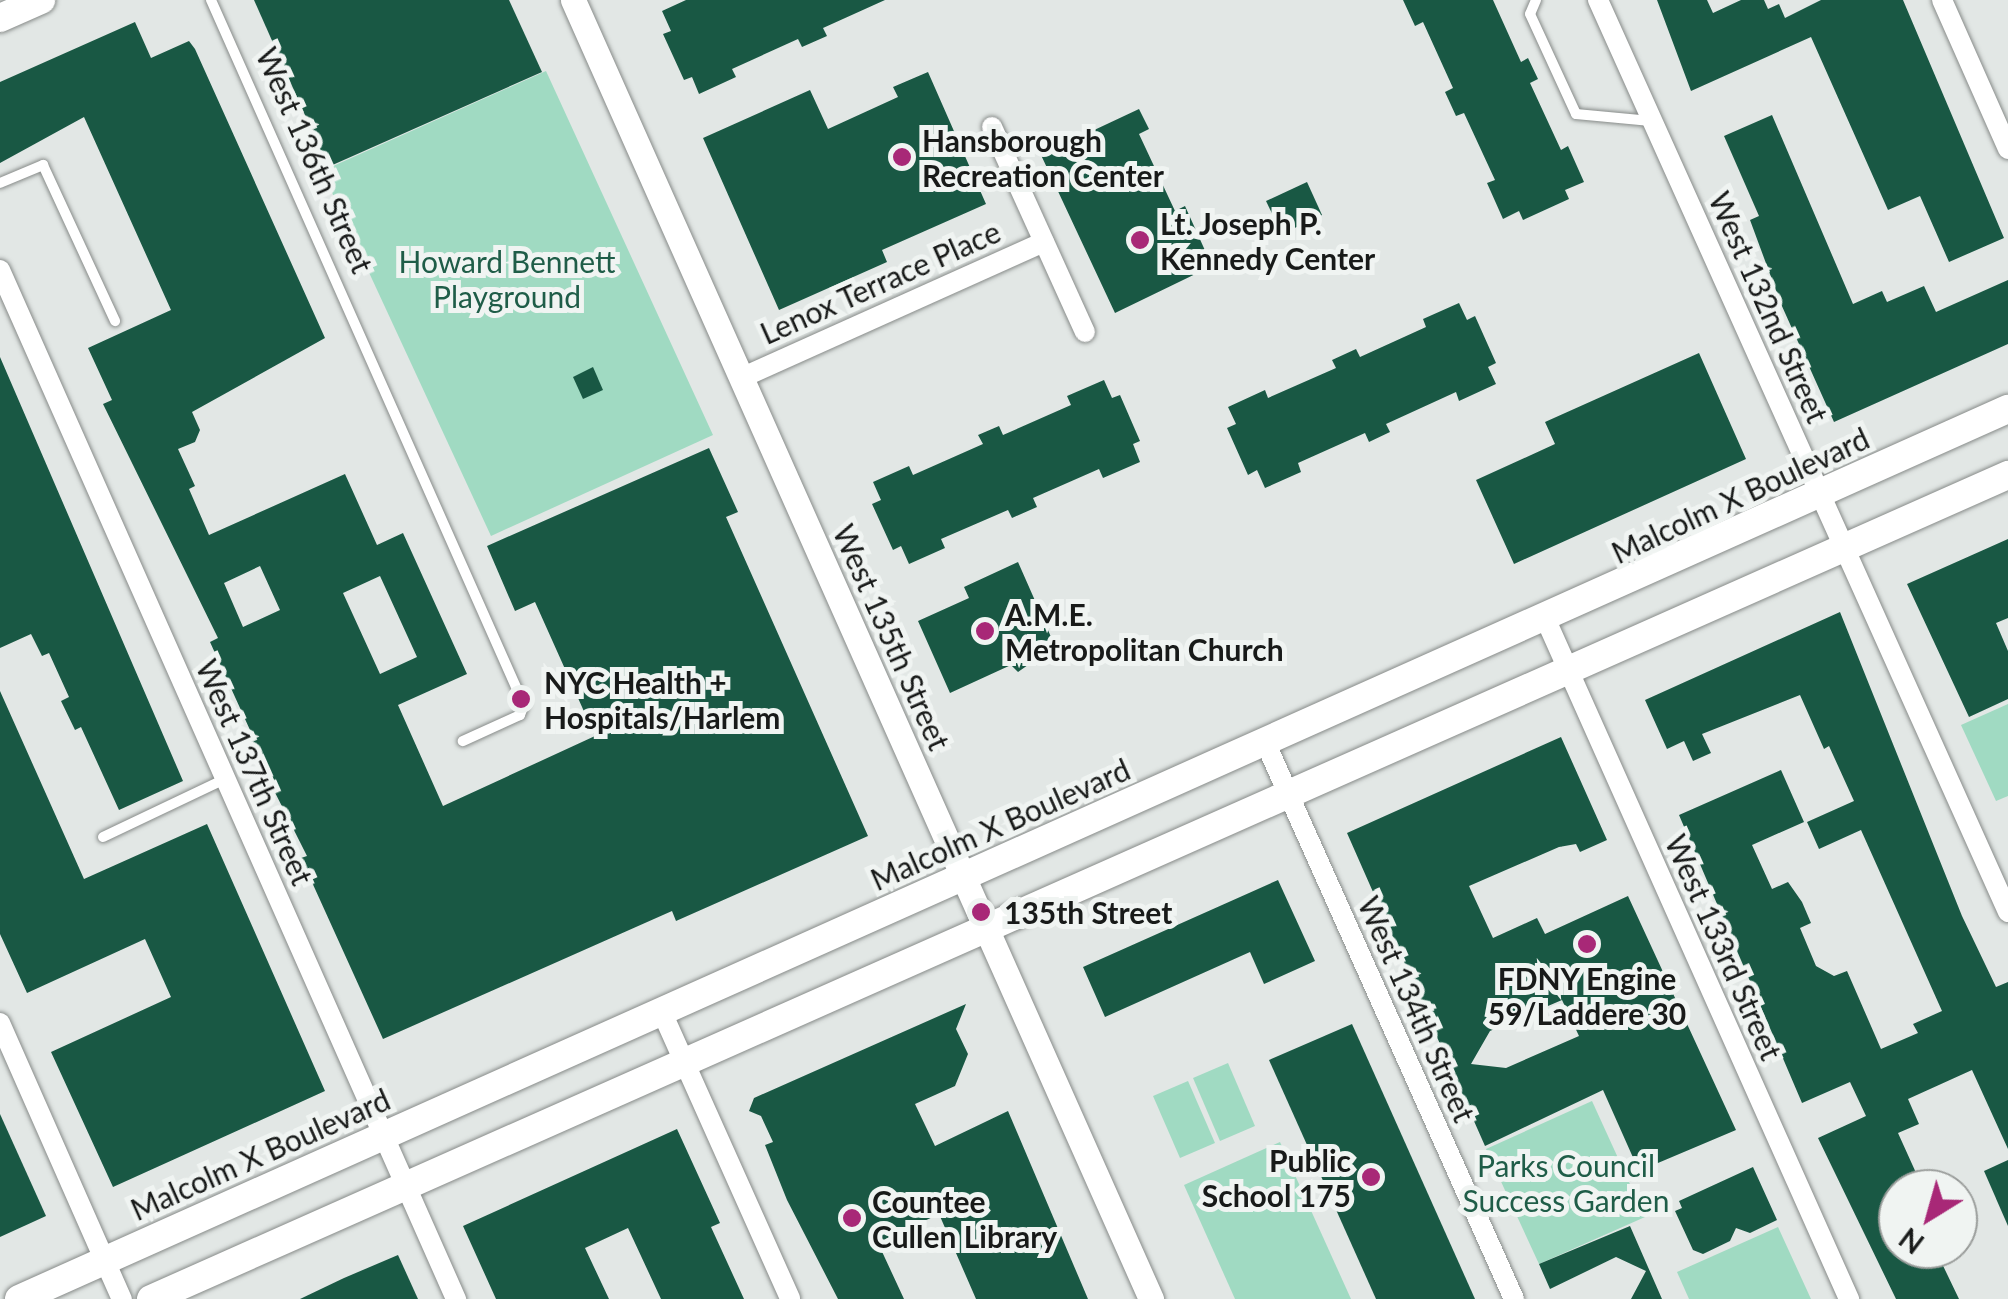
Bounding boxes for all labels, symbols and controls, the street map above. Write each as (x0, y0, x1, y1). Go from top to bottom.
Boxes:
street label: West 136th Street (249, 42, 381, 278)
place label: Hansborough Recreation Center (922, 122, 1164, 192)
marker: Hansborough Recreation Center (891, 146, 913, 168)
street label: West 132nd Street (1702, 186, 1836, 428)
place label: Lt. Joseph P. Kennedy Center (1160, 205, 1376, 276)
street label: Lenox Terrace Place (754, 213, 1006, 351)
marker: Lt. Joseph P. Kennedy Center (1129, 229, 1151, 251)
park label: Howard Bennett Playground (398, 243, 616, 314)
street label: Malcolm X Boulevard (1606, 420, 1874, 570)
street label: West 135th Street (826, 519, 958, 755)
place label: A.M.E. Metropolitan Church (1005, 596, 1284, 666)
marker: A.M.E. Metropolitan Church (974, 620, 996, 642)
street label: West 137th Street (189, 654, 321, 890)
place label: NYC Health + Hospitals/Harlem (544, 664, 780, 734)
marker: NYC Health + Hospitals/Harlem (508, 686, 534, 712)
street label: Malcolm X Boulevard (865, 751, 1135, 897)
street label: West 133rd Street (1658, 829, 1790, 1065)
street label: West 134th Street (1351, 891, 1483, 1127)
place label: 135th Street (1004, 894, 1172, 930)
marker: 135th Street (968, 899, 994, 925)
marker: FDNY Engine 59/Laddere 30 (1576, 933, 1598, 955)
place label: FDNY Engine 59/Laddere 30 (1488, 960, 1686, 1030)
street label: Malcolm X Boulevard (125, 1081, 395, 1227)
place label: Public School 175 (1202, 1142, 1351, 1212)
park label: Parks Council Success Garden (1463, 1147, 1669, 1218)
marker: Public School 175 (1360, 1166, 1382, 1188)
north arrow (1878, 1169, 1978, 1269)
place label: Countee Cullen Library (872, 1183, 1057, 1254)
marker: Countee Cullen Library (841, 1207, 863, 1229)
text: N (1892, 1221, 1930, 1261)

